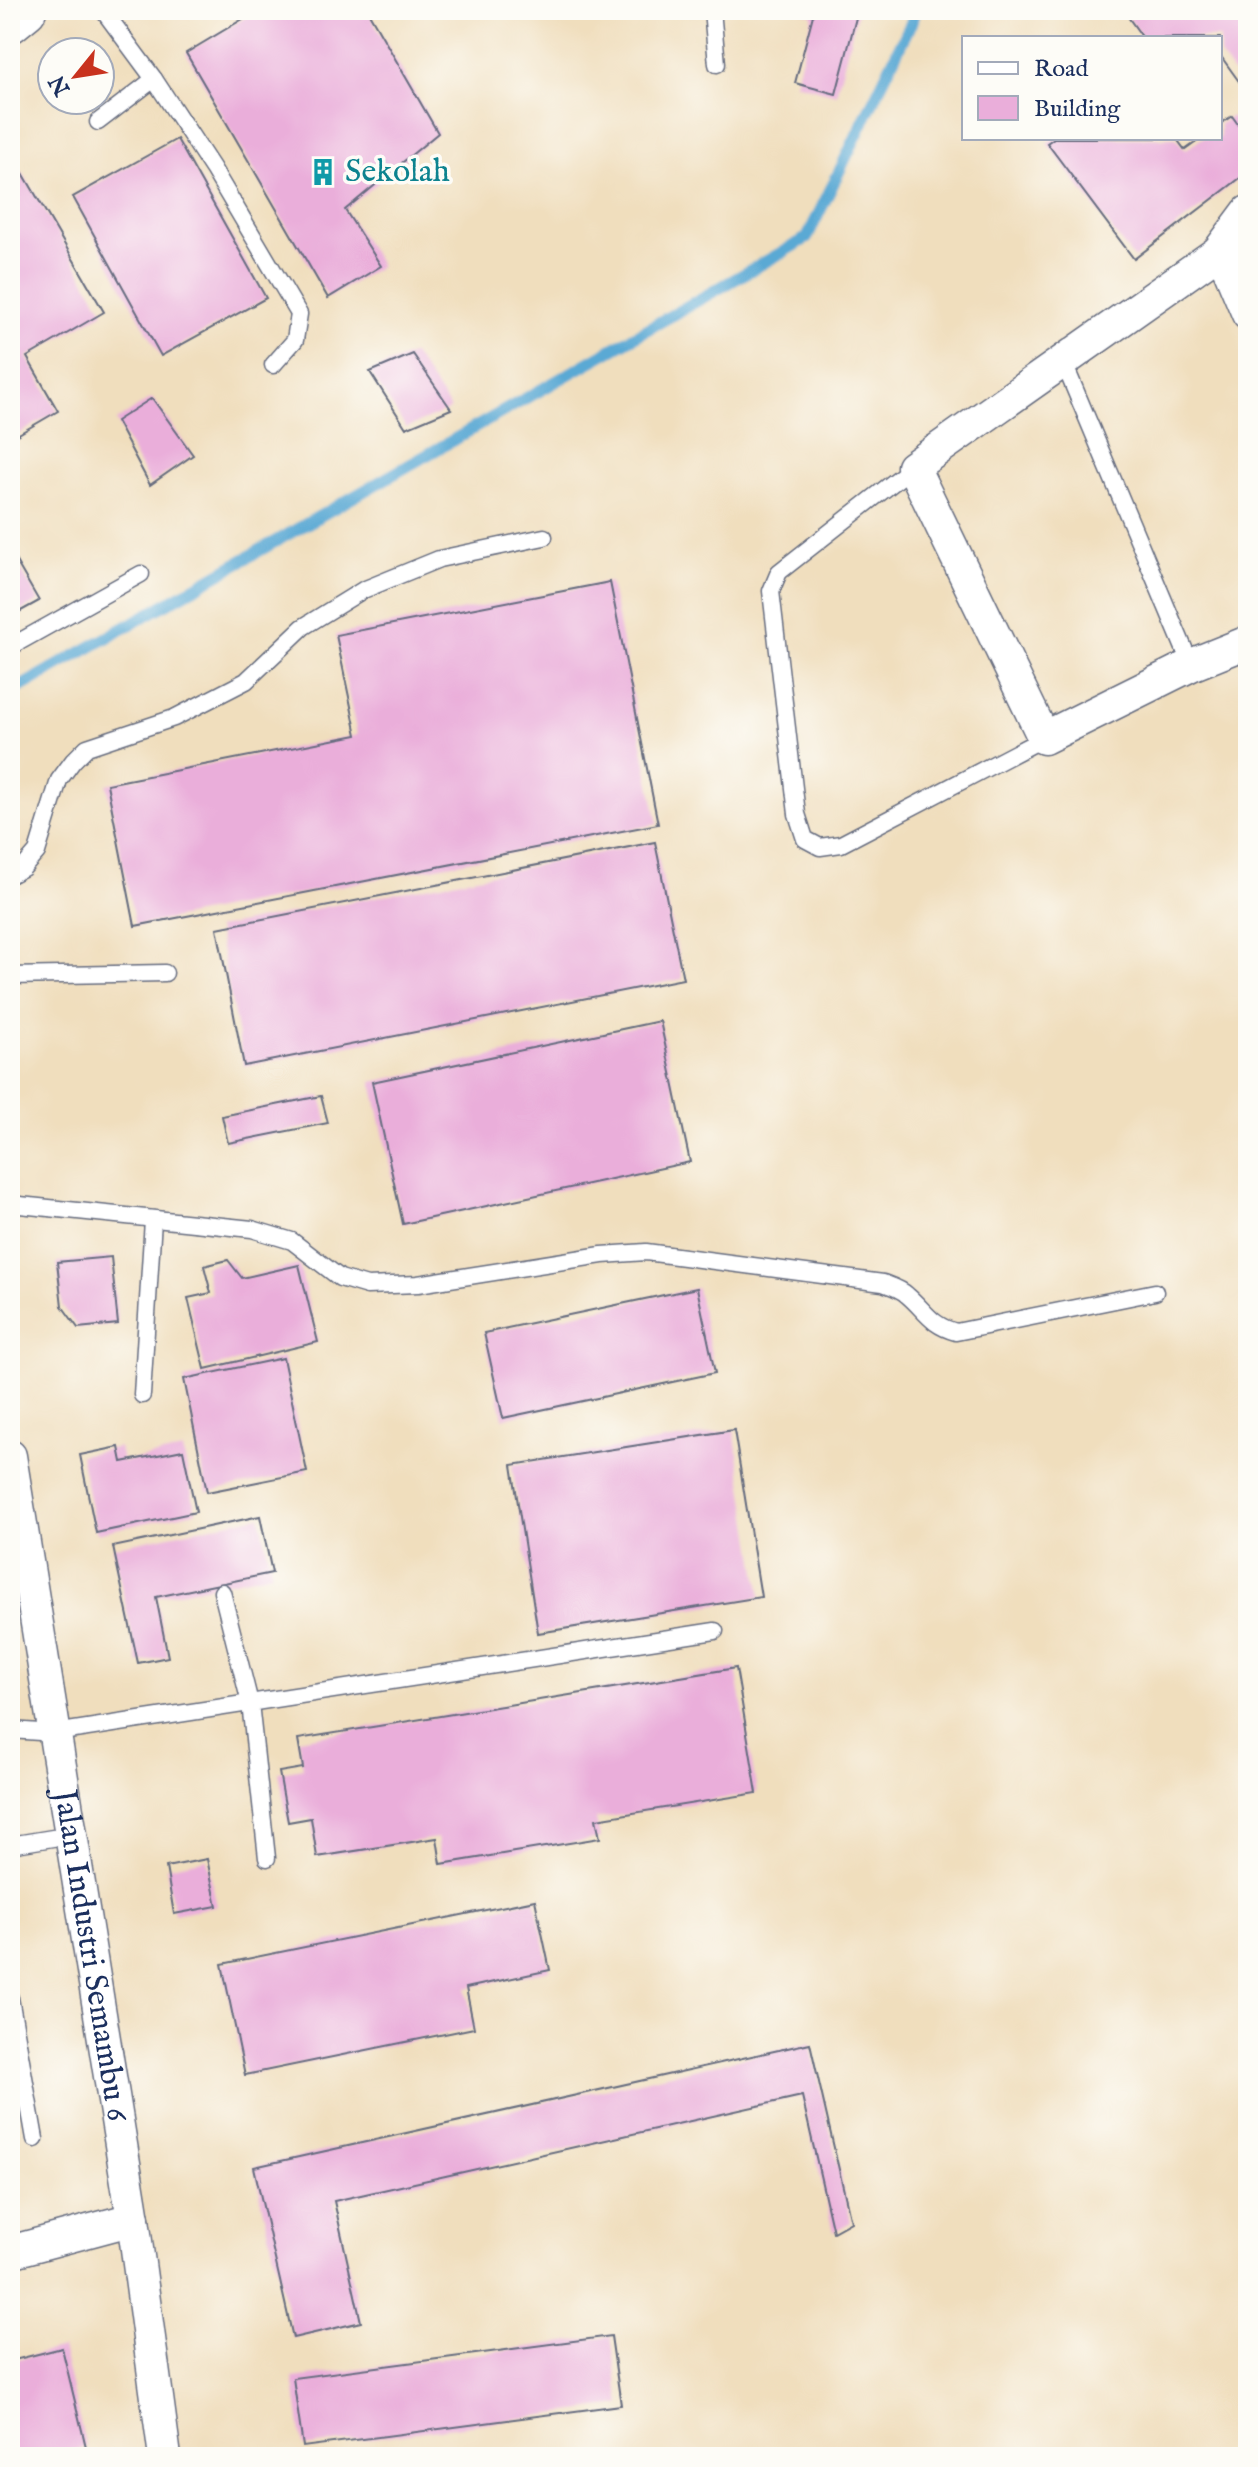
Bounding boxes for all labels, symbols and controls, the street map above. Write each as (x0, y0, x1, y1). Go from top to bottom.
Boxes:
north arrow (36, 36, 116, 116)
legend (962, 36, 1222, 140)
text: Road (1034, 54, 1088, 85)
text: N (44, 70, 78, 101)
text: Building (1034, 94, 1121, 125)
place label: Sekolah (345, 152, 450, 193)
building icon: Sekolah (308, 157, 338, 187)
street label: Jalan Industri Semambu 6 (43, 1784, 138, 2125)

